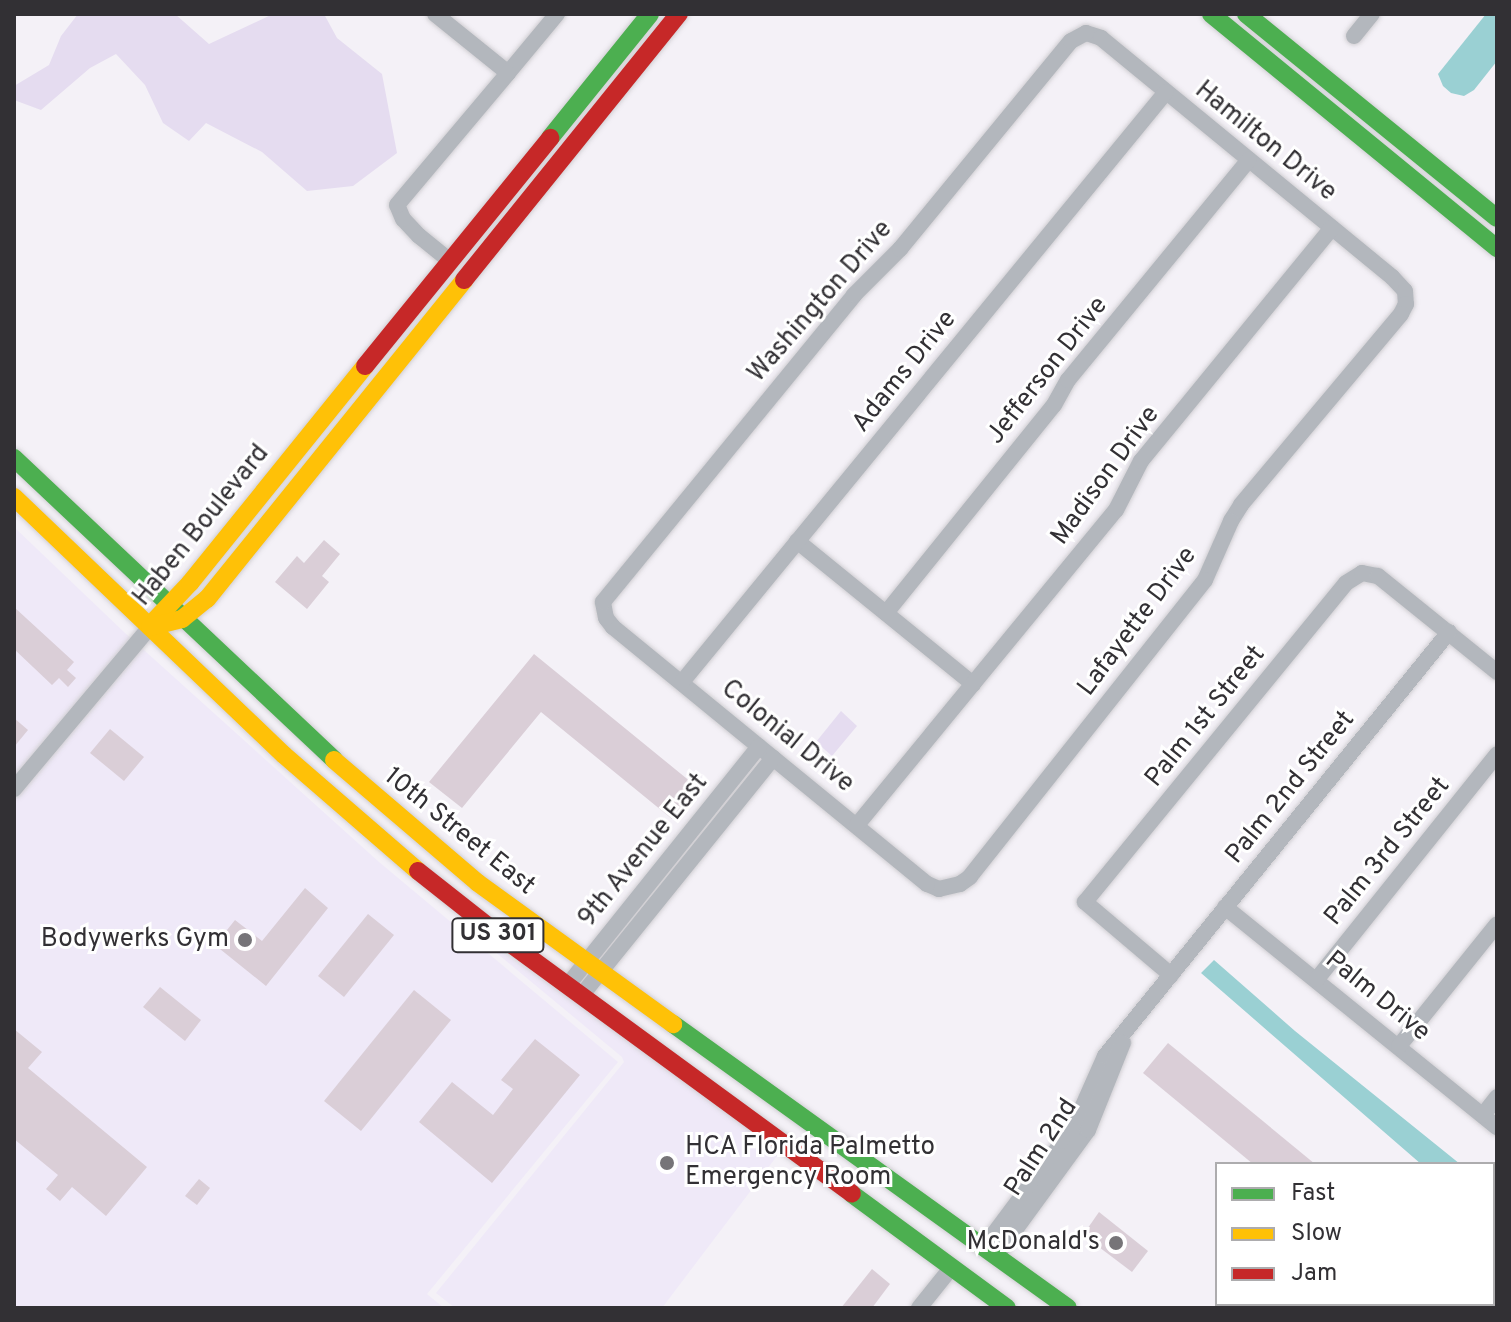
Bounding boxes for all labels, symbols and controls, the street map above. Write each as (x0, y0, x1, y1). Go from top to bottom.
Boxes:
street label: Hamilton Drive (1188, 75, 1342, 209)
street label: Washington Drive (742, 215, 900, 389)
street label: Jefferson Drive (981, 291, 1115, 451)
street label: Adams Drive (846, 305, 964, 439)
street label: Madison Drive (1045, 400, 1167, 552)
street label: Haben Boulevard (127, 439, 277, 613)
street label: Lafayette Drive (1072, 541, 1204, 703)
street label: Palm 1st Street (1139, 640, 1273, 794)
street label: Colonial Drive (714, 674, 860, 800)
street label: Palm 2nd Street (1220, 705, 1362, 871)
street label: 10th Street East (377, 762, 541, 902)
street label: 9th Avenue East (572, 768, 716, 934)
street label: Palm 3rd Street (1319, 771, 1457, 933)
road number: US 301 (450, 915, 546, 955)
place label: Bodywerks Gym (41, 924, 229, 956)
marker: Bodywerks Gym (236, 931, 254, 949)
street label: Palm Drive (1318, 945, 1436, 1049)
street label: Palm 2nd (999, 1093, 1085, 1203)
place label: HCA Florida Palmetto Emergency Room (685, 1132, 936, 1194)
marker: HCA Florida Palmetto Emergency Room (656, 1152, 678, 1174)
legend (1215, 1162, 1495, 1306)
text: Fast (1291, 1179, 1335, 1209)
text: Slow (1291, 1219, 1342, 1249)
place label: McDonald's (967, 1227, 1100, 1259)
marker: McDonald's (1107, 1234, 1125, 1252)
text: Jam (1291, 1259, 1337, 1289)

